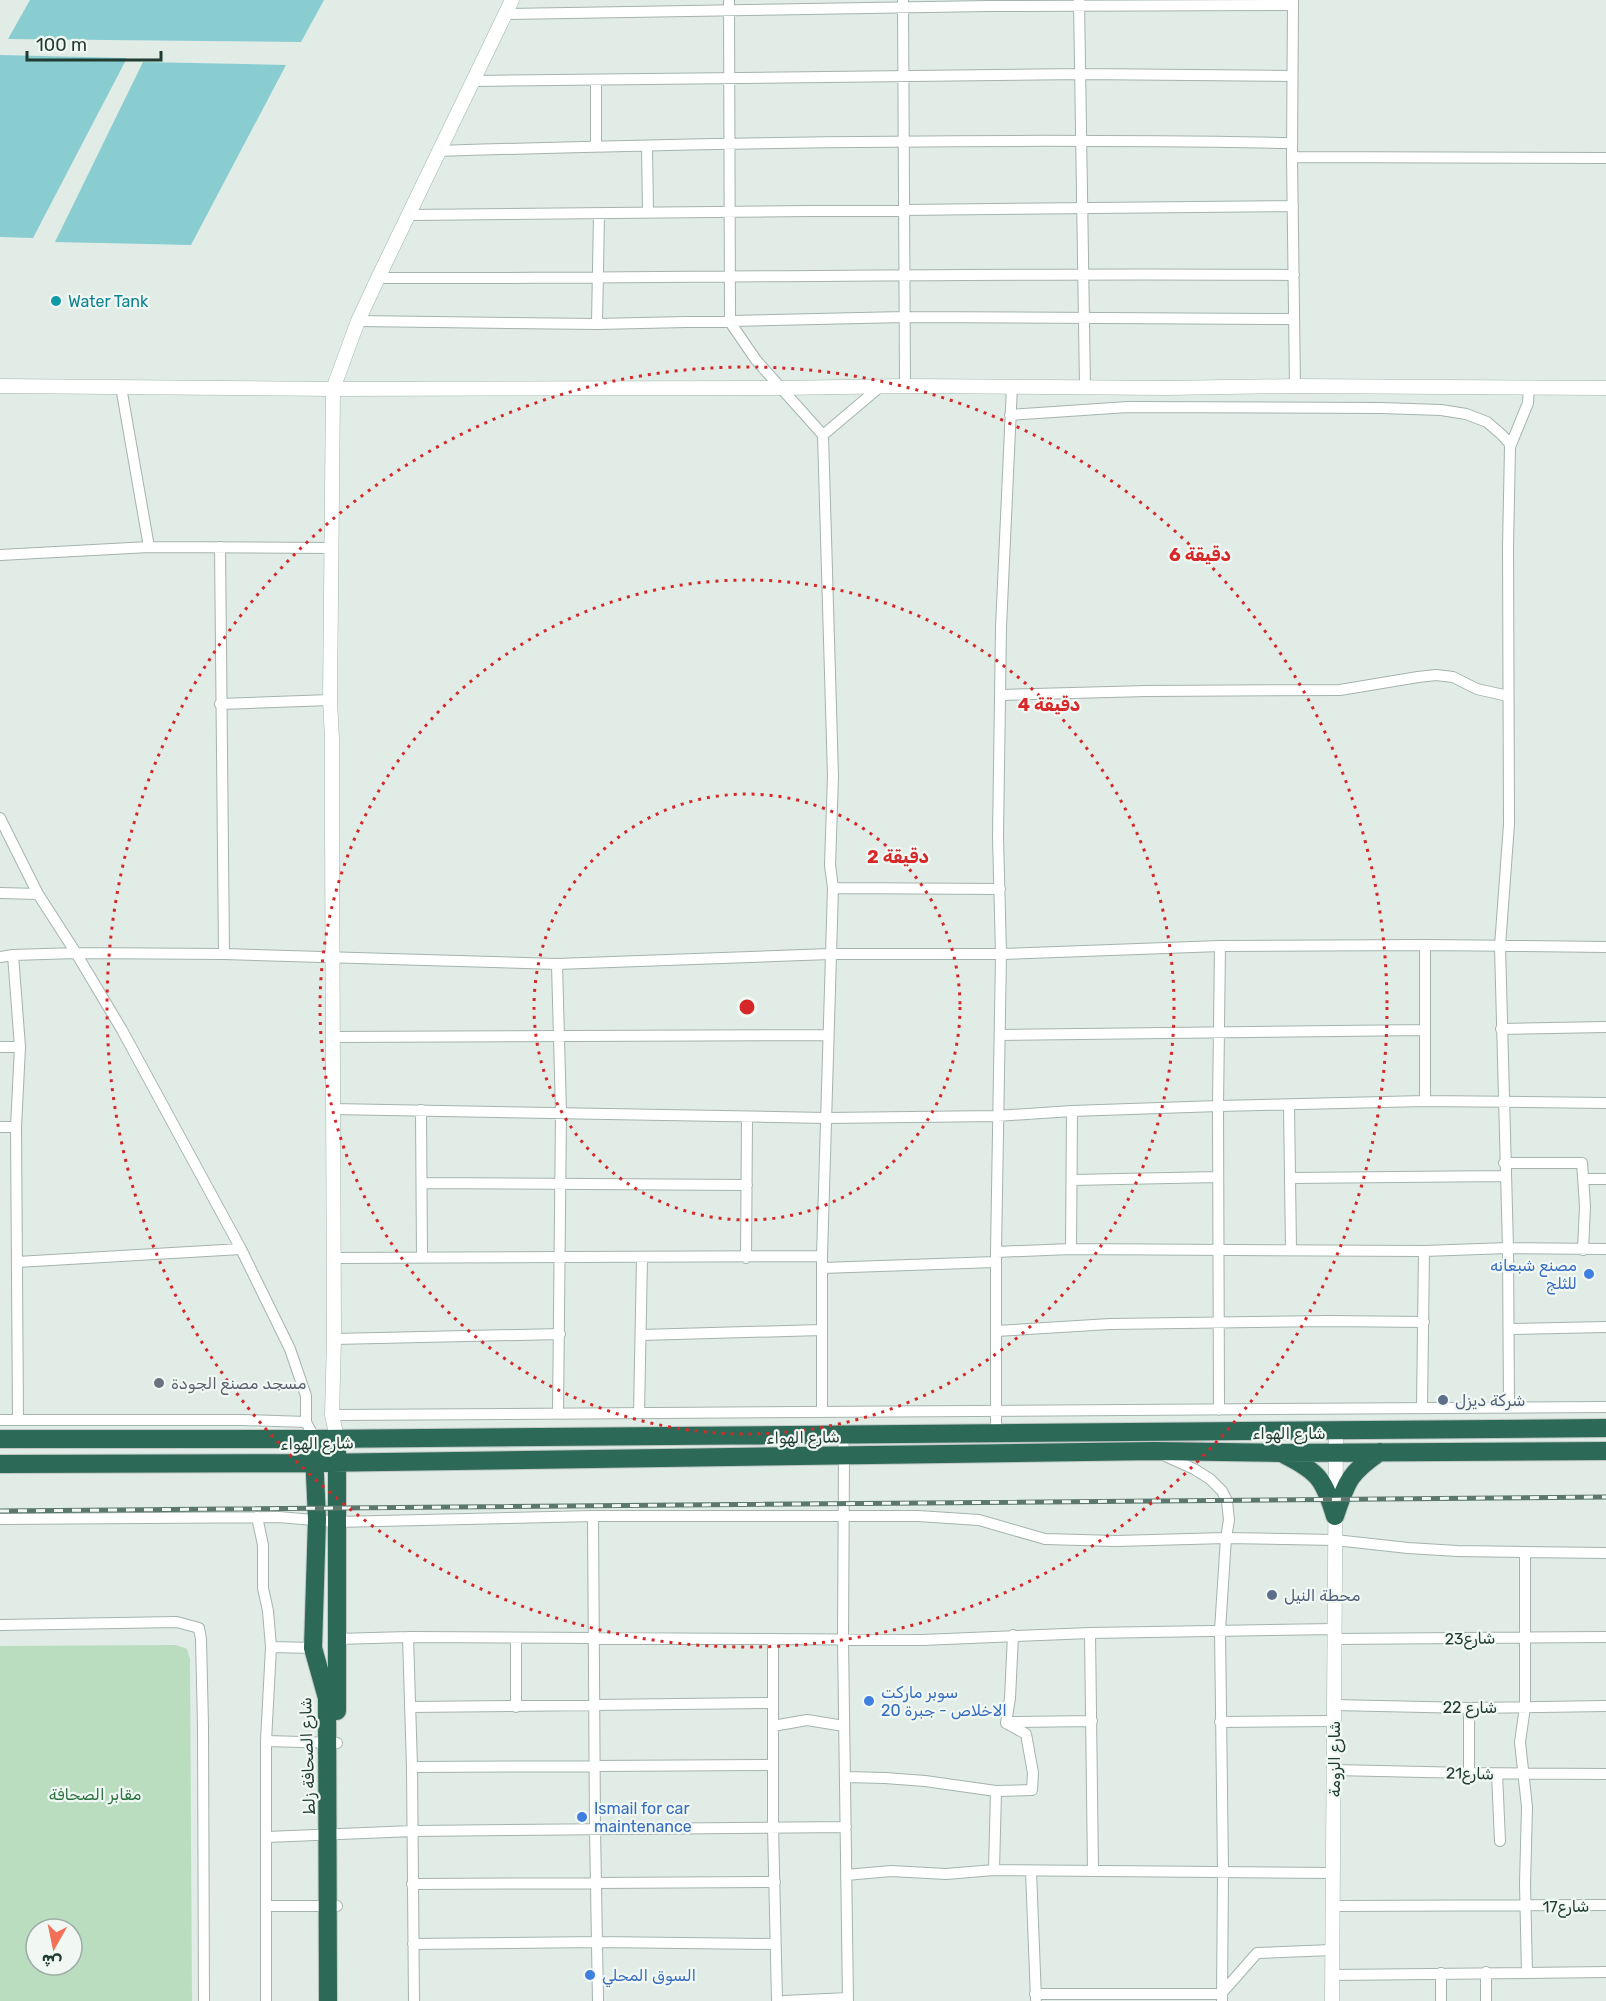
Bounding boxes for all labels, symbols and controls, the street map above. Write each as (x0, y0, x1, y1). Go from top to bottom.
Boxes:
scale bar (27, 24, 160, 62)
text: 100 m (36, 34, 87, 56)
place label: Water Tank (68, 292, 149, 311)
marker: Water Tank (49, 294, 63, 308)
text: 6 دقيقة (1169, 544, 1231, 566)
text: 4 دقيقة (1018, 694, 1080, 716)
text: 2 دقيقة (867, 846, 929, 868)
centre of rings (737, 997, 757, 1017)
place label: مصنع شبعانه للثلج (1490, 1256, 1577, 1295)
marker: مصنع شبعانه للثلج (1582, 1267, 1596, 1281)
place label: مسجد مصنع الجودة (171, 1374, 307, 1395)
marker: مسجد مصنع الجودة (152, 1376, 166, 1390)
place label: شركة ديزل (1455, 1391, 1525, 1411)
marker: شركة ديزل (1436, 1393, 1450, 1407)
street label: شارع الهواء (1252, 1424, 1326, 1445)
street label: شارع الهواء (766, 1427, 840, 1450)
street label: شارع الهواء (280, 1433, 354, 1456)
place label: محطة النيل (1284, 1586, 1360, 1605)
marker: محطة النيل (1265, 1588, 1279, 1602)
street label: شارع23 (1444, 1629, 1496, 1650)
place label: سوبر ماركت الاخلاص - جبرة 20 (881, 1683, 1007, 1721)
marker: سوبر ماركت الاخلاص - جبرة 20 (862, 1694, 876, 1708)
street label: شارع الصحافة زلط (296, 1697, 321, 1815)
street label: شارع 22 (1443, 1698, 1497, 1719)
street label: شارع الزومة (1325, 1721, 1346, 1797)
street label: شارع21 (1446, 1764, 1494, 1785)
park label: مقابر الصحافة (49, 1785, 141, 1805)
place label: Ismail for car maintenance (594, 1799, 692, 1836)
marker: Ismail for car maintenance (575, 1810, 589, 1824)
street label: شارع17 (1542, 1897, 1590, 1918)
north arrow (24, 1917, 84, 1977)
text: ش (40, 1950, 63, 1972)
place label: السوق المحلي (602, 1966, 696, 1988)
marker: السوق المحلي (583, 1968, 597, 1982)

